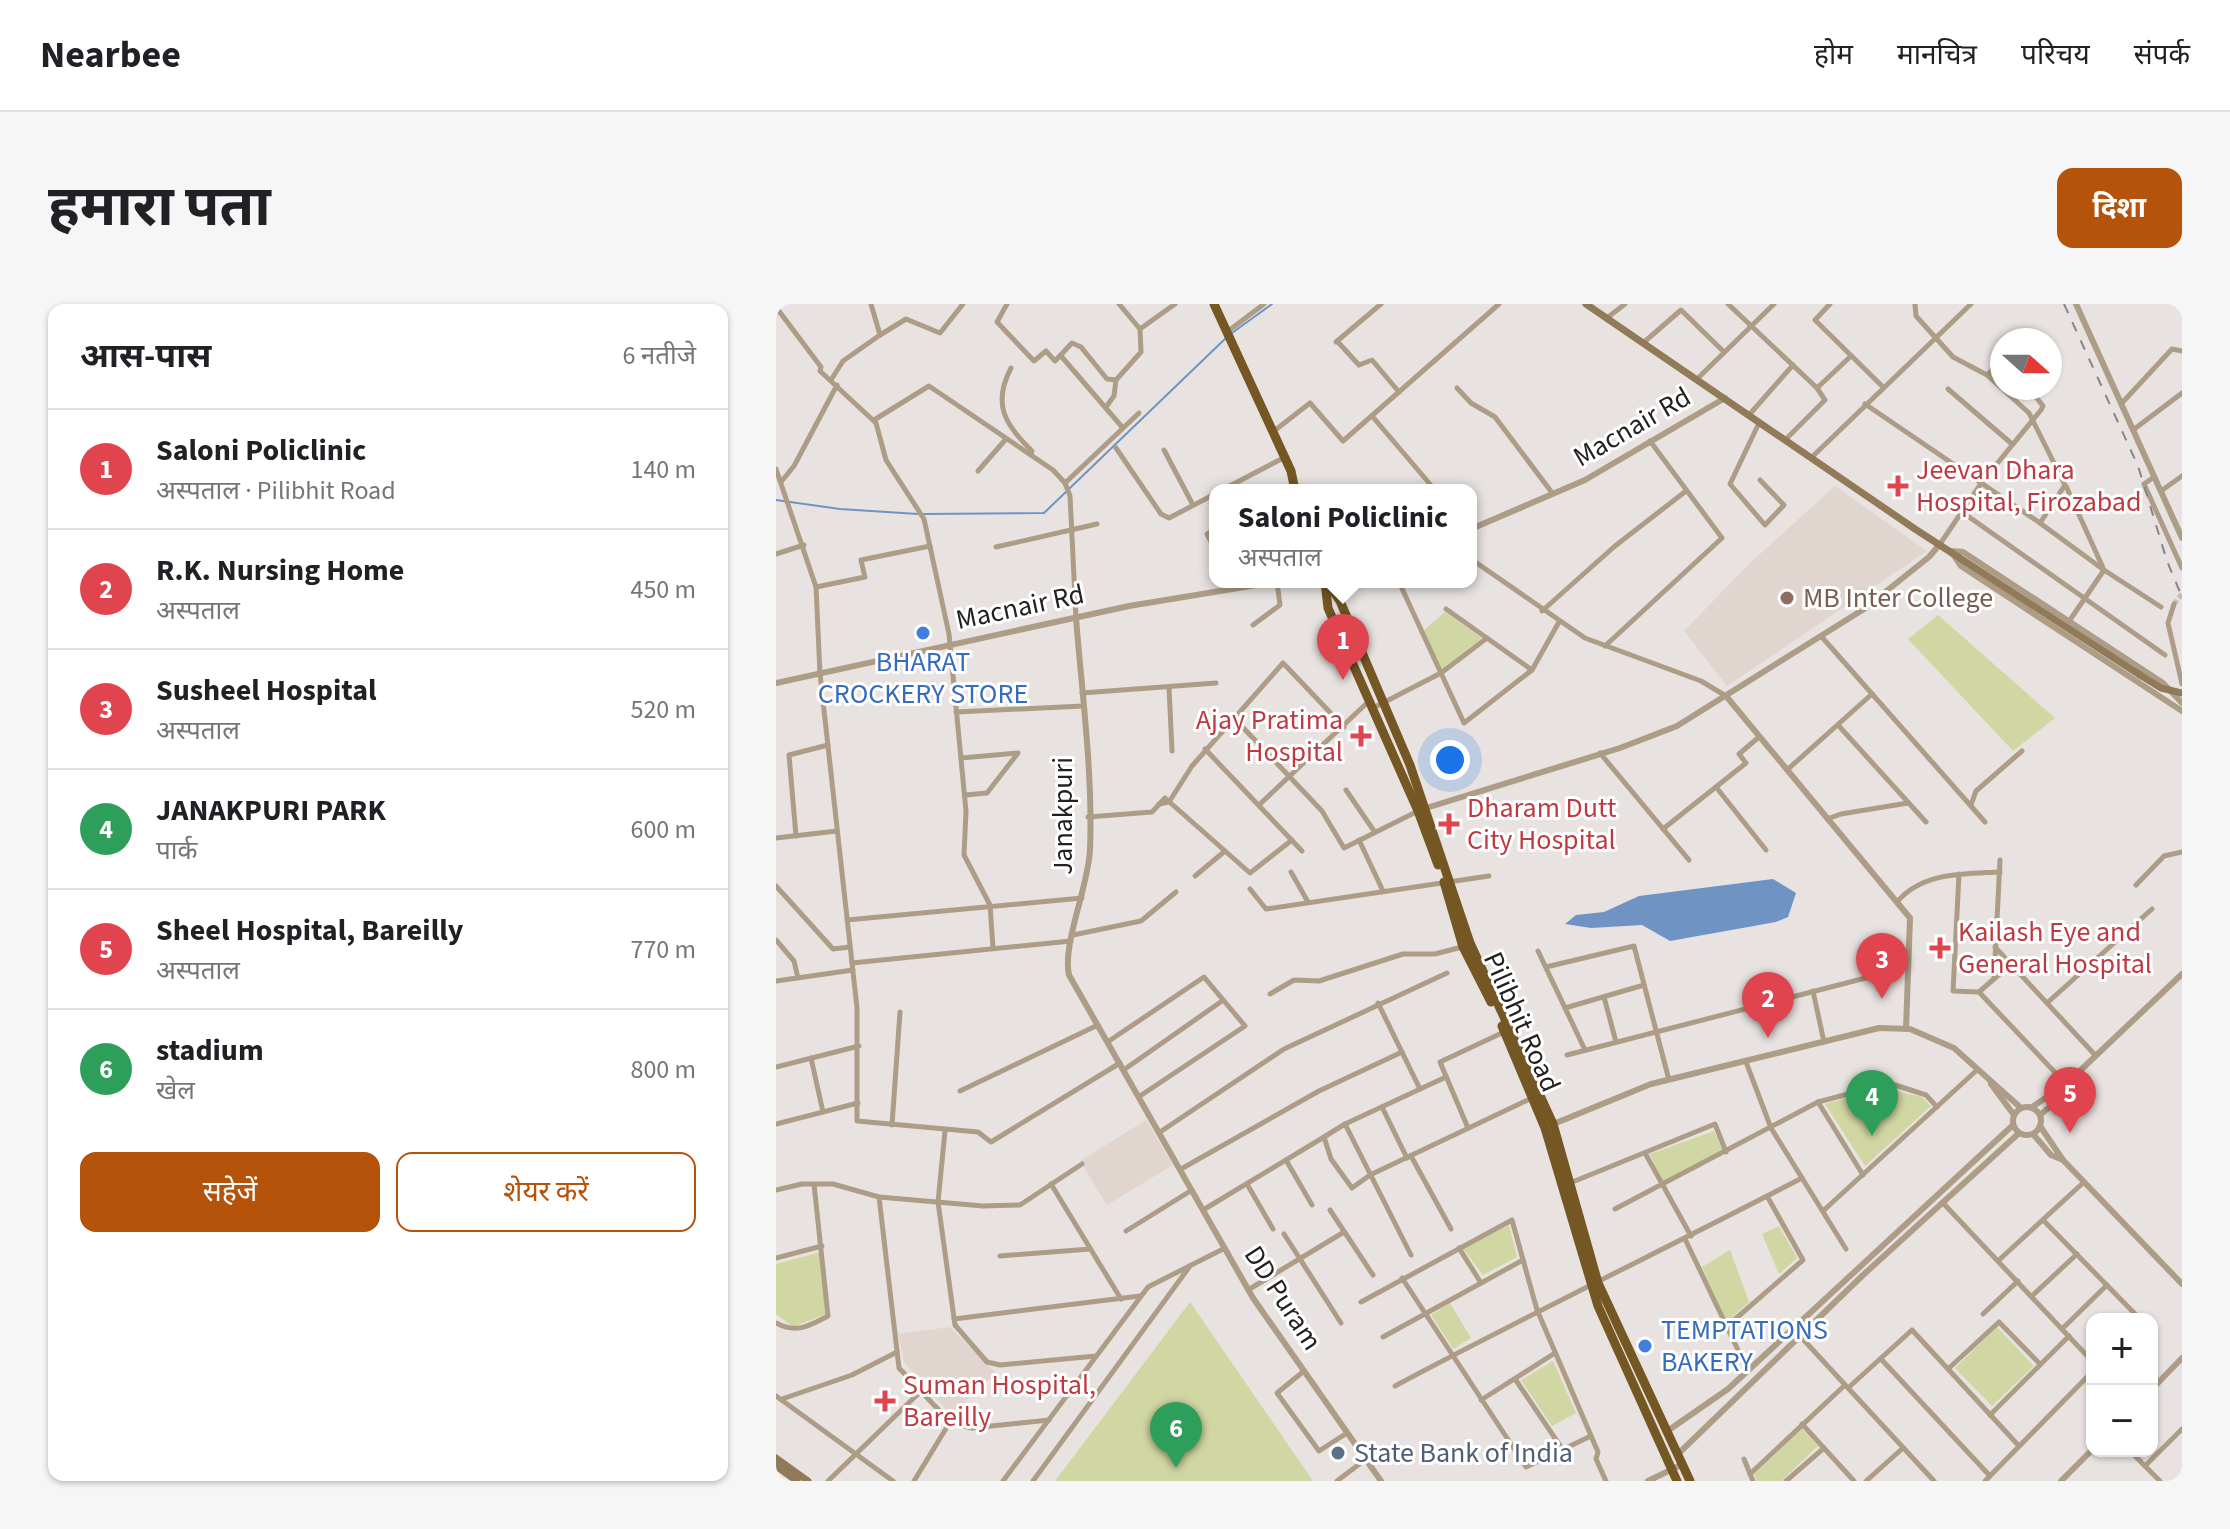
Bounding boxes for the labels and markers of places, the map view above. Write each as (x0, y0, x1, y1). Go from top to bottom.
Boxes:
place label: Jeevan Dhara Hospital, Firozabad (1916, 450, 2142, 522)
marker: Jeevan Dhara Hospital, Firozabad (1887, 475, 1909, 497)
place label: MB Inter College (1803, 578, 1993, 618)
marker: MB Inter College (1778, 589, 1796, 607)
pin: 1 (1317, 614, 1369, 680)
marker: BHARAT CROCKERY STORE (914, 624, 932, 642)
place label: BHARAT CROCKERY STORE (818, 642, 1028, 714)
place label: Ajay Pratima Hospital (1196, 700, 1343, 772)
marker: Ajay Pratima Hospital (1350, 725, 1372, 747)
place label: Dharam Dutt City Hospital (1467, 788, 1617, 860)
marker: Dharam Dutt City Hospital (1438, 813, 1460, 835)
place label: Kailash Eye and General Hospital (1958, 912, 2152, 984)
pin: 3 (1856, 933, 1908, 999)
marker: Kailash Eye and General Hospital (1929, 937, 1951, 959)
pin: 2 (1742, 972, 1794, 1038)
pin: 5 (2044, 1067, 2096, 1133)
pin: 4 (1846, 1070, 1898, 1136)
place label: TEMPTATIONS BAKERY (1661, 1310, 1828, 1382)
marker: TEMPTATIONS BAKERY (1636, 1337, 1654, 1355)
place label: Suman Hospital, Bareilly (903, 1365, 1096, 1437)
marker: Suman Hospital, Bareilly (874, 1390, 896, 1412)
pin: 6 (1150, 1402, 1202, 1468)
place label: State Bank of India (1354, 1433, 1573, 1473)
marker: State Bank of India (1329, 1444, 1347, 1462)

